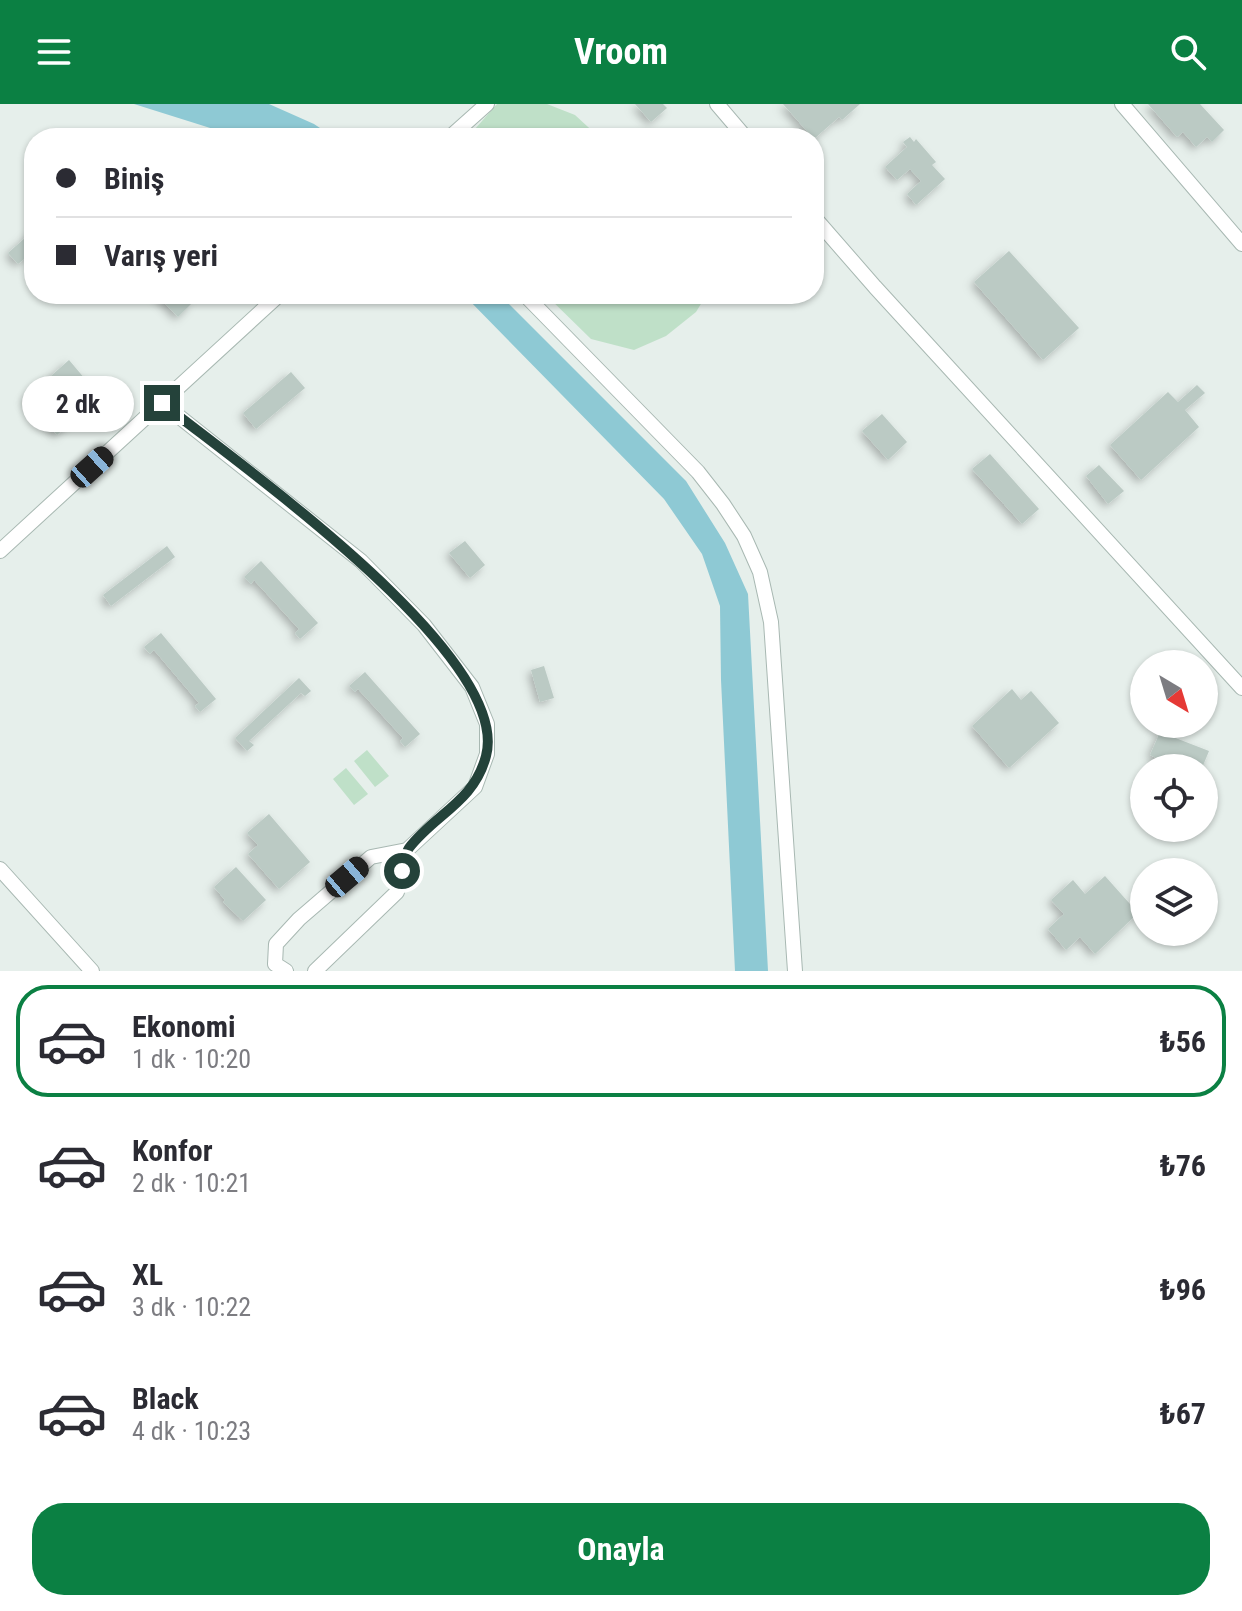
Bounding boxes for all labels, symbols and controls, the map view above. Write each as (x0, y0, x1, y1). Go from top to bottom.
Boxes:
icon: menu (32, 30, 76, 74)
icon: search (1166, 30, 1210, 74)
text: Vroom (574, 31, 668, 73)
text: Biniş (104, 161, 164, 196)
text: Varış yeri (104, 238, 218, 273)
callout: 2 dk (22, 375, 134, 431)
route end (144, 385, 180, 421)
text: 2 dk (56, 389, 100, 419)
car (66, 442, 118, 492)
north arrow (1130, 650, 1218, 738)
map controls (1130, 650, 1218, 946)
button: locate (1130, 754, 1218, 842)
car (321, 852, 373, 902)
route start (384, 853, 420, 889)
button: layers (1130, 858, 1218, 946)
icon: car (36, 1005, 108, 1077)
text: Ekonomi (132, 1009, 236, 1044)
text: ₺56 (1160, 1024, 1206, 1059)
text: 1 dk · 10:20 (132, 1044, 251, 1074)
icon: car (36, 1129, 108, 1201)
text: Konfor (132, 1133, 213, 1168)
text: ₺76 (1160, 1148, 1206, 1183)
text: 2 dk · 10:21 (132, 1168, 251, 1198)
icon: car (36, 1253, 108, 1325)
text: XL (132, 1257, 163, 1292)
text: ₺96 (1160, 1272, 1206, 1307)
text: 3 dk · 10:22 (132, 1292, 251, 1322)
icon: car (36, 1377, 108, 1449)
text: Black (132, 1381, 199, 1416)
text: ₺67 (1160, 1396, 1206, 1431)
text: 4 dk · 10:23 (132, 1416, 251, 1446)
button: Onayla (32, 1503, 1210, 1595)

